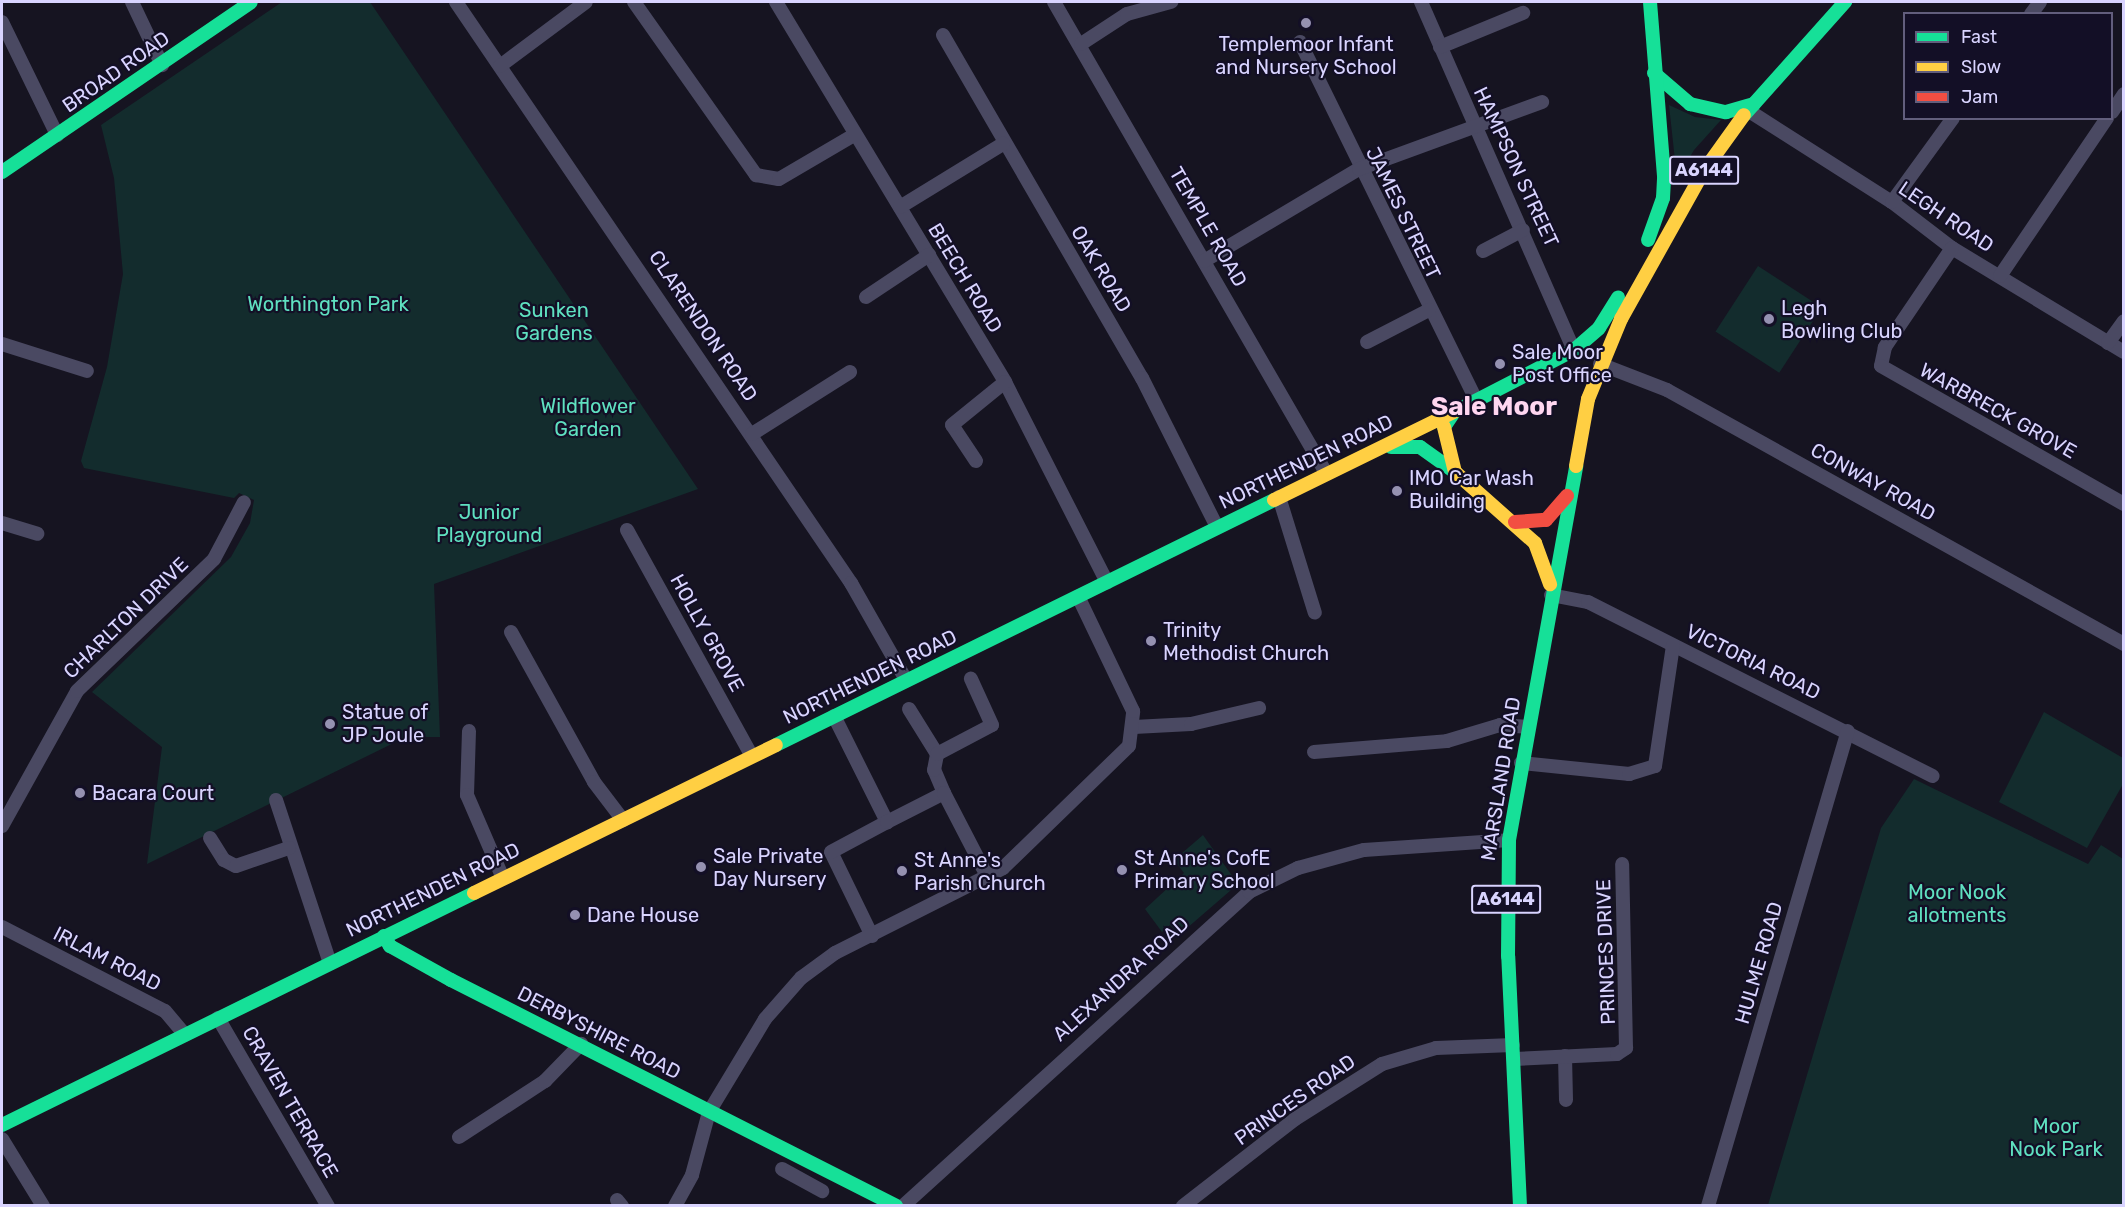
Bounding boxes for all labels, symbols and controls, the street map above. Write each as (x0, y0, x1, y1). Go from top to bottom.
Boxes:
legend (1903, 12, 2113, 120)
marker: Templemoor Infant and Nursery School (1299, 16, 1313, 30)
street label: BROAD ROAD (58, 26, 174, 118)
text: Fast (1961, 26, 1997, 48)
place label: Templemoor Infant and Nursery School (1215, 33, 1397, 80)
text: Slow (1961, 56, 2001, 78)
street label: HAMPSON STREET (1468, 83, 1564, 251)
text: Jam (1961, 86, 1998, 108)
street label: JAMES STREET (1361, 143, 1445, 283)
road number: A6144 (1668, 155, 1740, 185)
street label: TEMPLE ROAD (1164, 163, 1252, 291)
street label: LEGH ROAD (1894, 176, 1998, 258)
street label: BEECH ROAD (923, 219, 1007, 337)
street label: OAK ROAD (1066, 221, 1136, 317)
street label: CLARENDON ROAD (644, 246, 762, 406)
park label: Worthington Park (247, 292, 409, 316)
place label: Legh Bowling Club (1781, 296, 1902, 343)
park label: Sunken Gardens (515, 299, 593, 346)
marker: Legh Bowling Club (1762, 312, 1776, 326)
place label: Sale Moor Post Office (1512, 340, 1612, 387)
marker: Sale Moor Post Office (1493, 357, 1507, 371)
street label: WARBRECK GROVE (1915, 358, 2081, 464)
district label: Sale Moor (1431, 391, 1557, 423)
park label: Wildflower Garden (540, 395, 636, 442)
street label: NORTHENDEN ROAD (1215, 409, 1397, 515)
street label: CONWAY ROAD (1806, 438, 1940, 526)
place label: IMO Car Wash Building (1409, 467, 1535, 514)
marker: IMO Car Wash Building (1390, 484, 1404, 498)
park label: Junior Playground (436, 501, 542, 548)
street label: CHARLTON DRIVE (59, 552, 193, 684)
street label: HOLLY GROVE (665, 570, 749, 696)
place label: Trinity Methodist Church (1163, 618, 1329, 665)
street label: VICTORIA ROAD (1682, 619, 1824, 705)
street label: NORTHENDEN ROAD (779, 624, 961, 730)
marker: Trinity Methodist Church (1144, 634, 1158, 648)
street label: MARSLAND ROAD (1476, 695, 1526, 863)
place label: Statue of JP Joule (342, 700, 428, 747)
marker: Statue of JP Joule (323, 717, 337, 731)
place label: Bacara Court (92, 781, 214, 805)
marker: Bacara Court (73, 786, 87, 800)
street label: NORTHENDEN ROAD (342, 837, 524, 943)
place label: Sale Private Day Nursery (713, 844, 827, 891)
place label: St Anne's CofE Primary School (1134, 846, 1275, 893)
place label: St Anne's Parish Church (914, 848, 1046, 895)
marker: Sale Private Day Nursery (694, 860, 708, 874)
marker: St Anne's CofE Primary School (1115, 863, 1129, 877)
marker: St Anne's Parish Church (895, 864, 909, 878)
street label: PRINCES DRIVE (1591, 879, 1621, 1025)
park label: Moor Nook allotments (1908, 880, 2006, 927)
road number: A6144 (1470, 884, 1542, 914)
street label: HULME ROAD (1730, 899, 1788, 1027)
place label: Dane House (587, 903, 699, 927)
marker: Dane House (568, 908, 582, 922)
street label: ALEXANDRA ROAD (1048, 911, 1194, 1047)
street label: IRLAM ROAD (49, 922, 165, 996)
street label: DERBYSHIRE ROAD (513, 981, 685, 1085)
street label: CRAVEN TERRACE (237, 1022, 343, 1182)
street label: PRINCES ROAD (1230, 1050, 1360, 1150)
park label: Moor Nook Park (2009, 1114, 2103, 1161)

